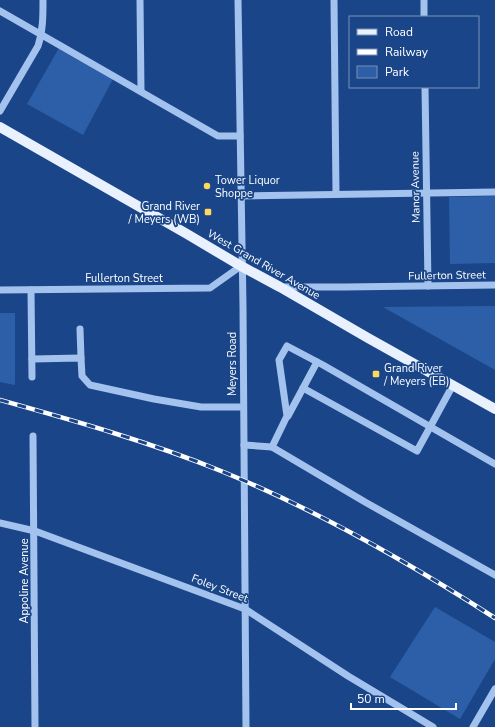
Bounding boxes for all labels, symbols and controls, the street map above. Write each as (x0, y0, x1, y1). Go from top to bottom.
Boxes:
legend (349, 16, 479, 88)
text: Road (385, 24, 413, 40)
text: Railway (385, 44, 429, 60)
text: Park (385, 64, 410, 80)
street label: Manor Avenue (407, 151, 424, 223)
place label: Tower Liquor Shoppe (215, 173, 280, 201)
marker: Tower Liquor Shoppe (202, 181, 212, 191)
place label: Grand River / Meyers (WB) (128, 199, 200, 227)
marker: Grand River / Meyers (WB) (203, 207, 213, 217)
street label: West Grand River Avenue (205, 226, 323, 303)
street label: Fullerton Street (408, 267, 486, 284)
street label: Fullerton Street (85, 271, 163, 286)
street label: Meyers Road (225, 332, 240, 396)
place label: Grand River / Meyers (EB) (383, 361, 449, 389)
marker: Grand River / Meyers (EB) (371, 369, 381, 379)
street label: Appoline Avenue (17, 538, 32, 624)
street label: Foley Street (189, 571, 250, 606)
scale bar (351, 685, 456, 711)
text: 50 m (357, 691, 385, 707)

